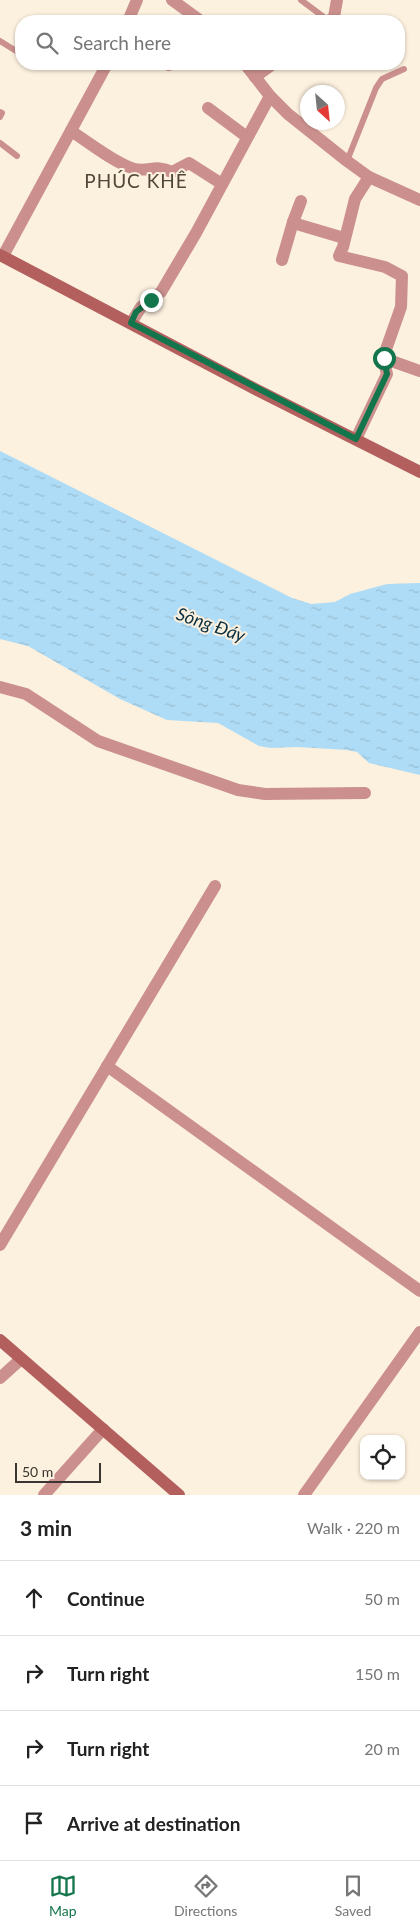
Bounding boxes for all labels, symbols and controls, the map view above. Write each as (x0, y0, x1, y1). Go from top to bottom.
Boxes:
search box (15, 15, 405, 70)
icon: search (33, 29, 61, 57)
text: Search here (73, 31, 171, 54)
north arrow (300, 85, 345, 130)
district label: PHÚC KHÊ (84, 169, 188, 192)
route end (140, 289, 163, 312)
route start (373, 347, 396, 370)
water label: Sông Đáy (174, 602, 249, 646)
map controls (360, 1435, 405, 1480)
button: locate (360, 1435, 405, 1480)
scale bar (15, 1460, 101, 1483)
text: 50 m (22, 1463, 53, 1480)
text: 3 min (20, 1515, 72, 1540)
text: Walk · 220 m (307, 1518, 400, 1537)
icon: ahead (20, 1584, 48, 1612)
text: Continue (67, 1587, 145, 1610)
text: 50 m (364, 1589, 400, 1608)
icon: right (20, 1659, 48, 1687)
text: Turn right (67, 1662, 149, 1685)
text: 150 m (355, 1664, 400, 1683)
icon: right (20, 1734, 48, 1762)
text: Turn right (67, 1737, 149, 1760)
text: 20 m (364, 1739, 400, 1758)
icon: arrive (20, 1809, 48, 1837)
text: Arrive at destination (67, 1812, 240, 1835)
tab: Map (49, 1872, 77, 1919)
tab: Directions (174, 1872, 237, 1919)
tab: Saved (335, 1872, 371, 1919)

